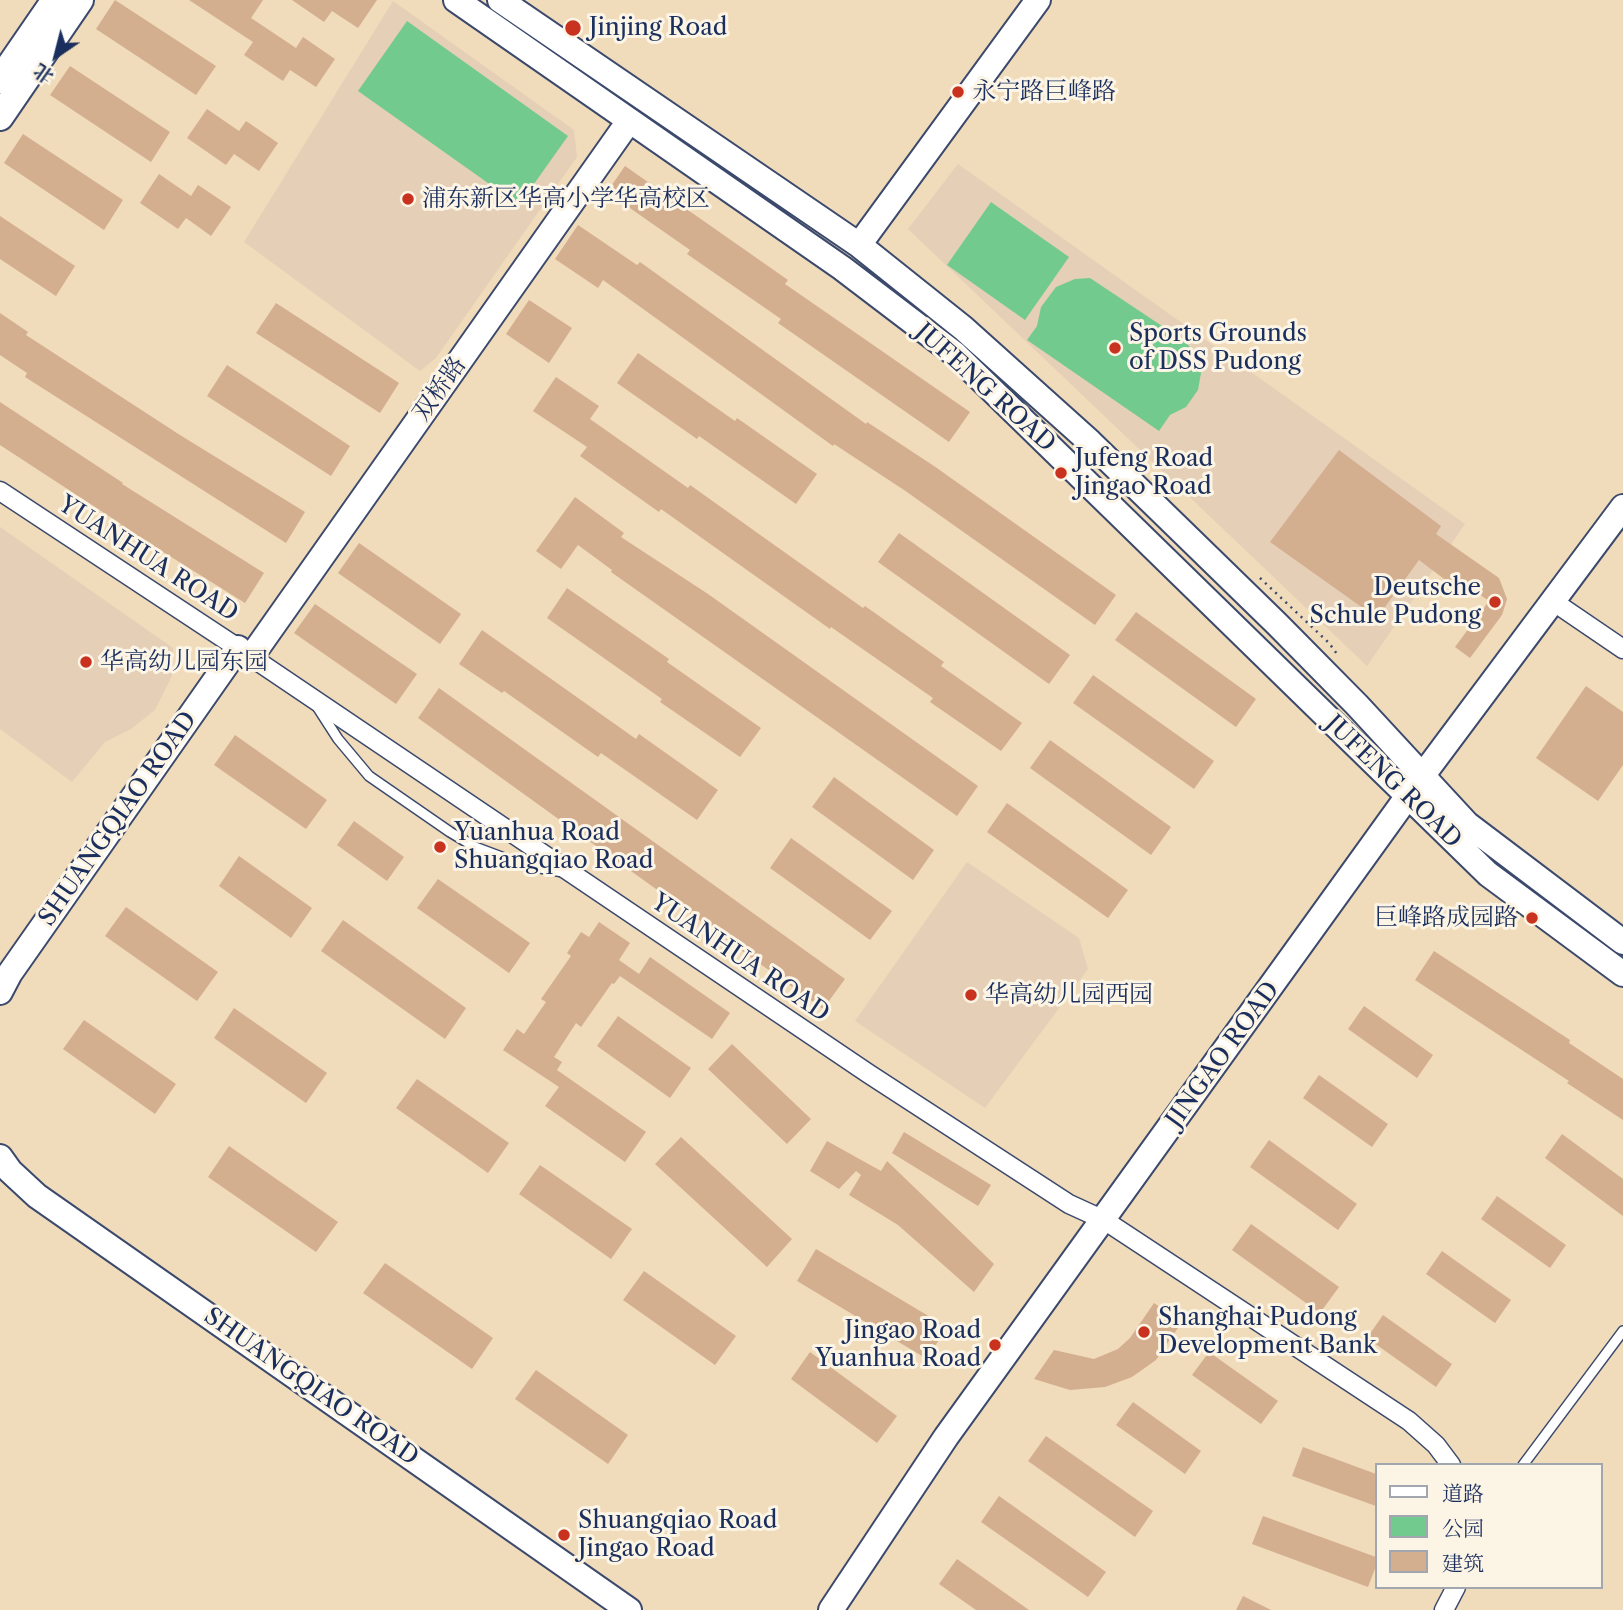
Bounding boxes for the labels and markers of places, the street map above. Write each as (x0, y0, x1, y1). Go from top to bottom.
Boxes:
place label: Jinjing Road (589, 14, 727, 42)
marker: Jinjing Road (563, 18, 583, 38)
place label: 永宁路巨峰路 (972, 78, 1116, 106)
marker: 永宁路巨峰路 (950, 84, 966, 100)
place label: 浦东新区华高小学华高校区 (422, 185, 710, 213)
marker: 浦东新区华高小学华高校区 (400, 191, 416, 207)
place label: Sports Grounds of DSS Pudong (1129, 320, 1307, 376)
marker: Sports Grounds of DSS Pudong (1107, 340, 1123, 356)
place label: Jufeng Road Jingao Road (1075, 445, 1213, 501)
marker: Jufeng Road Jingao Road (1053, 465, 1069, 481)
place label: Deutsche Schule Pudong (1310, 574, 1481, 630)
marker: Deutsche Schule Pudong (1487, 594, 1503, 610)
place label: 华高幼儿园东园 (100, 648, 268, 676)
marker: 华高幼儿园东园 (78, 654, 94, 670)
place label: Yuanhua Road Shuangqiao Road (454, 819, 653, 875)
marker: Yuanhua Road Shuangqiao Road (432, 839, 448, 855)
place label: 巨峰路成园路 (1374, 904, 1518, 932)
marker: 巨峰路成园路 (1524, 910, 1540, 926)
place label: 华高幼儿园西园 (985, 981, 1153, 1009)
marker: 华高幼儿园西园 (963, 987, 979, 1003)
place label: Shanghai Pudong Development Bank (1158, 1304, 1377, 1360)
place label: Jingao Road Yuanhua Road (815, 1317, 981, 1373)
marker: Shanghai Pudong Development Bank (1136, 1324, 1152, 1340)
marker: Jingao Road Yuanhua Road (987, 1337, 1003, 1353)
place label: Shuangqiao Road Jingao Road (578, 1507, 777, 1563)
marker: Shuangqiao Road Jingao Road (556, 1527, 572, 1543)

